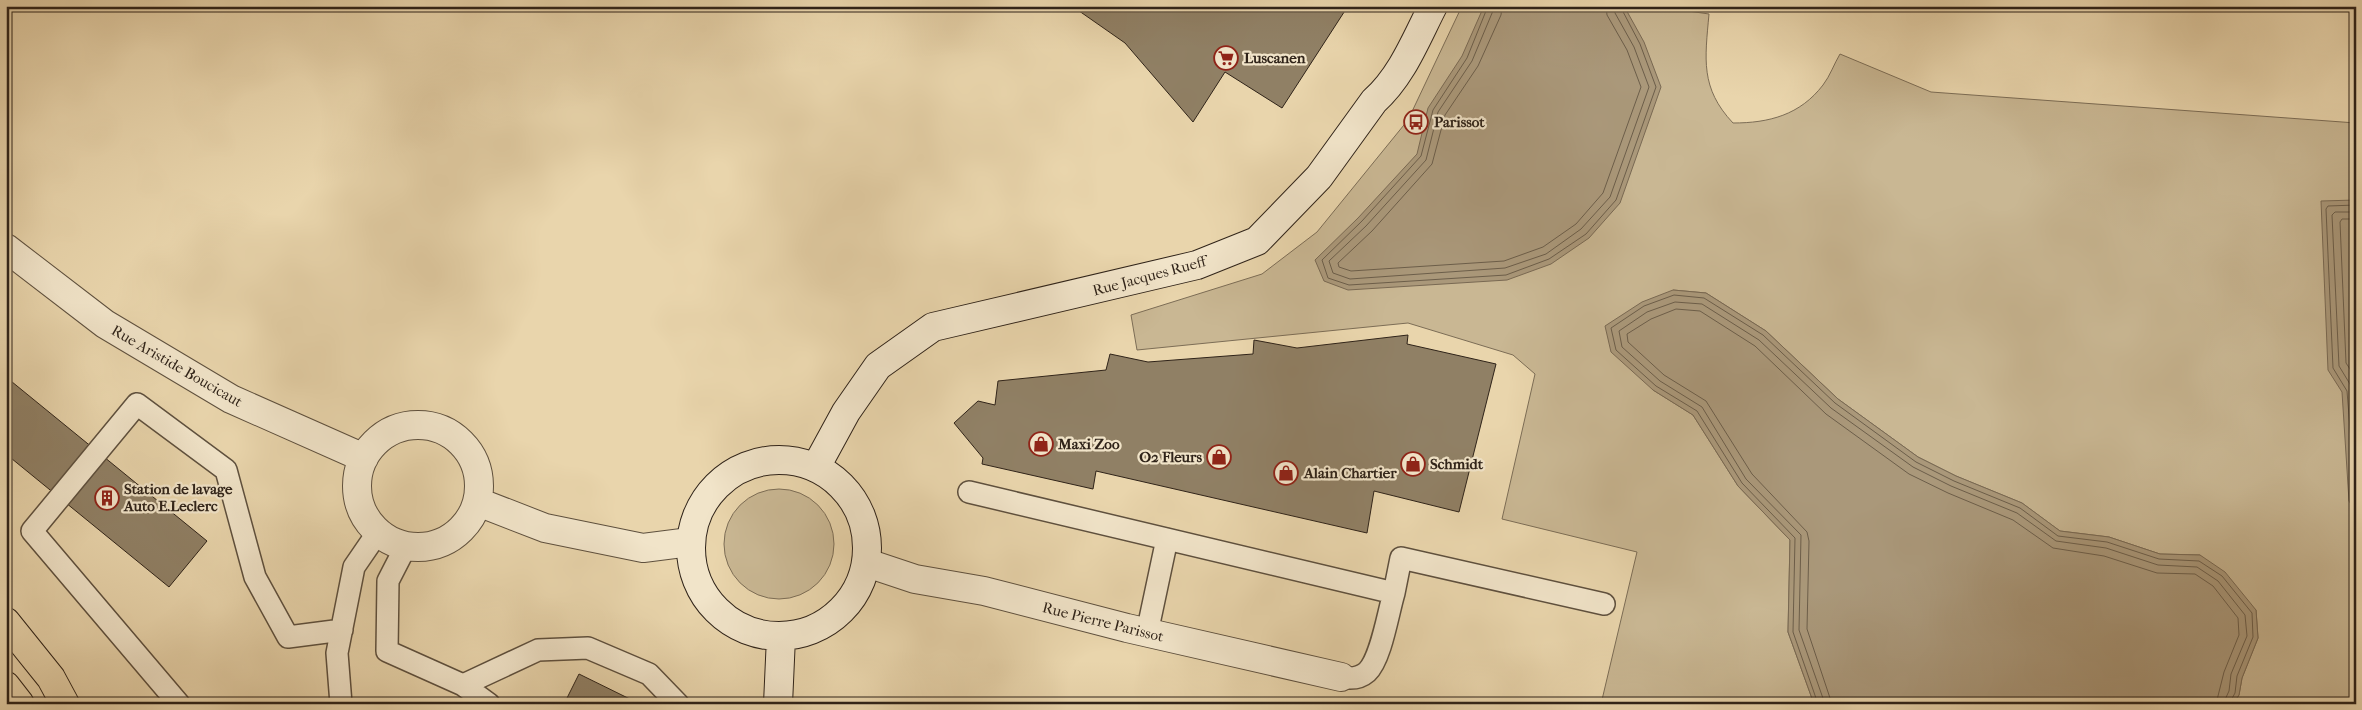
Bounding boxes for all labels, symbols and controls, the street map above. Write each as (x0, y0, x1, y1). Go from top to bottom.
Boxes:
supermarket icon: Luscanen (1213, 45, 1239, 71)
place label: Luscanen (1244, 49, 1306, 67)
bus stop icon: Parissot (1403, 109, 1429, 135)
place label: Parissot (1434, 113, 1485, 131)
street label: Rue Jacques Rueff (1091, 251, 1211, 300)
street label: Rue Aristide Boucicaut (108, 321, 246, 411)
shop icon: Maxi Zoo (1028, 431, 1054, 457)
place label: Maxi Zoo (1057, 435, 1120, 453)
shop icon: O2 Fleurs (1206, 444, 1232, 470)
place label: O2 Fleurs (1139, 448, 1202, 466)
shop icon: Schmidt (1400, 451, 1426, 477)
place label: Schmidt (1430, 455, 1484, 473)
shop icon: Alain Chartier (1273, 460, 1299, 486)
place label: Alain Chartier (1303, 464, 1397, 482)
place label: Station de lavage Auto E.Leclerc (123, 480, 233, 515)
building icon: Station de lavage Auto E.Leclerc (94, 485, 120, 511)
street label: Rue Pierre Parissot (1040, 598, 1166, 646)

